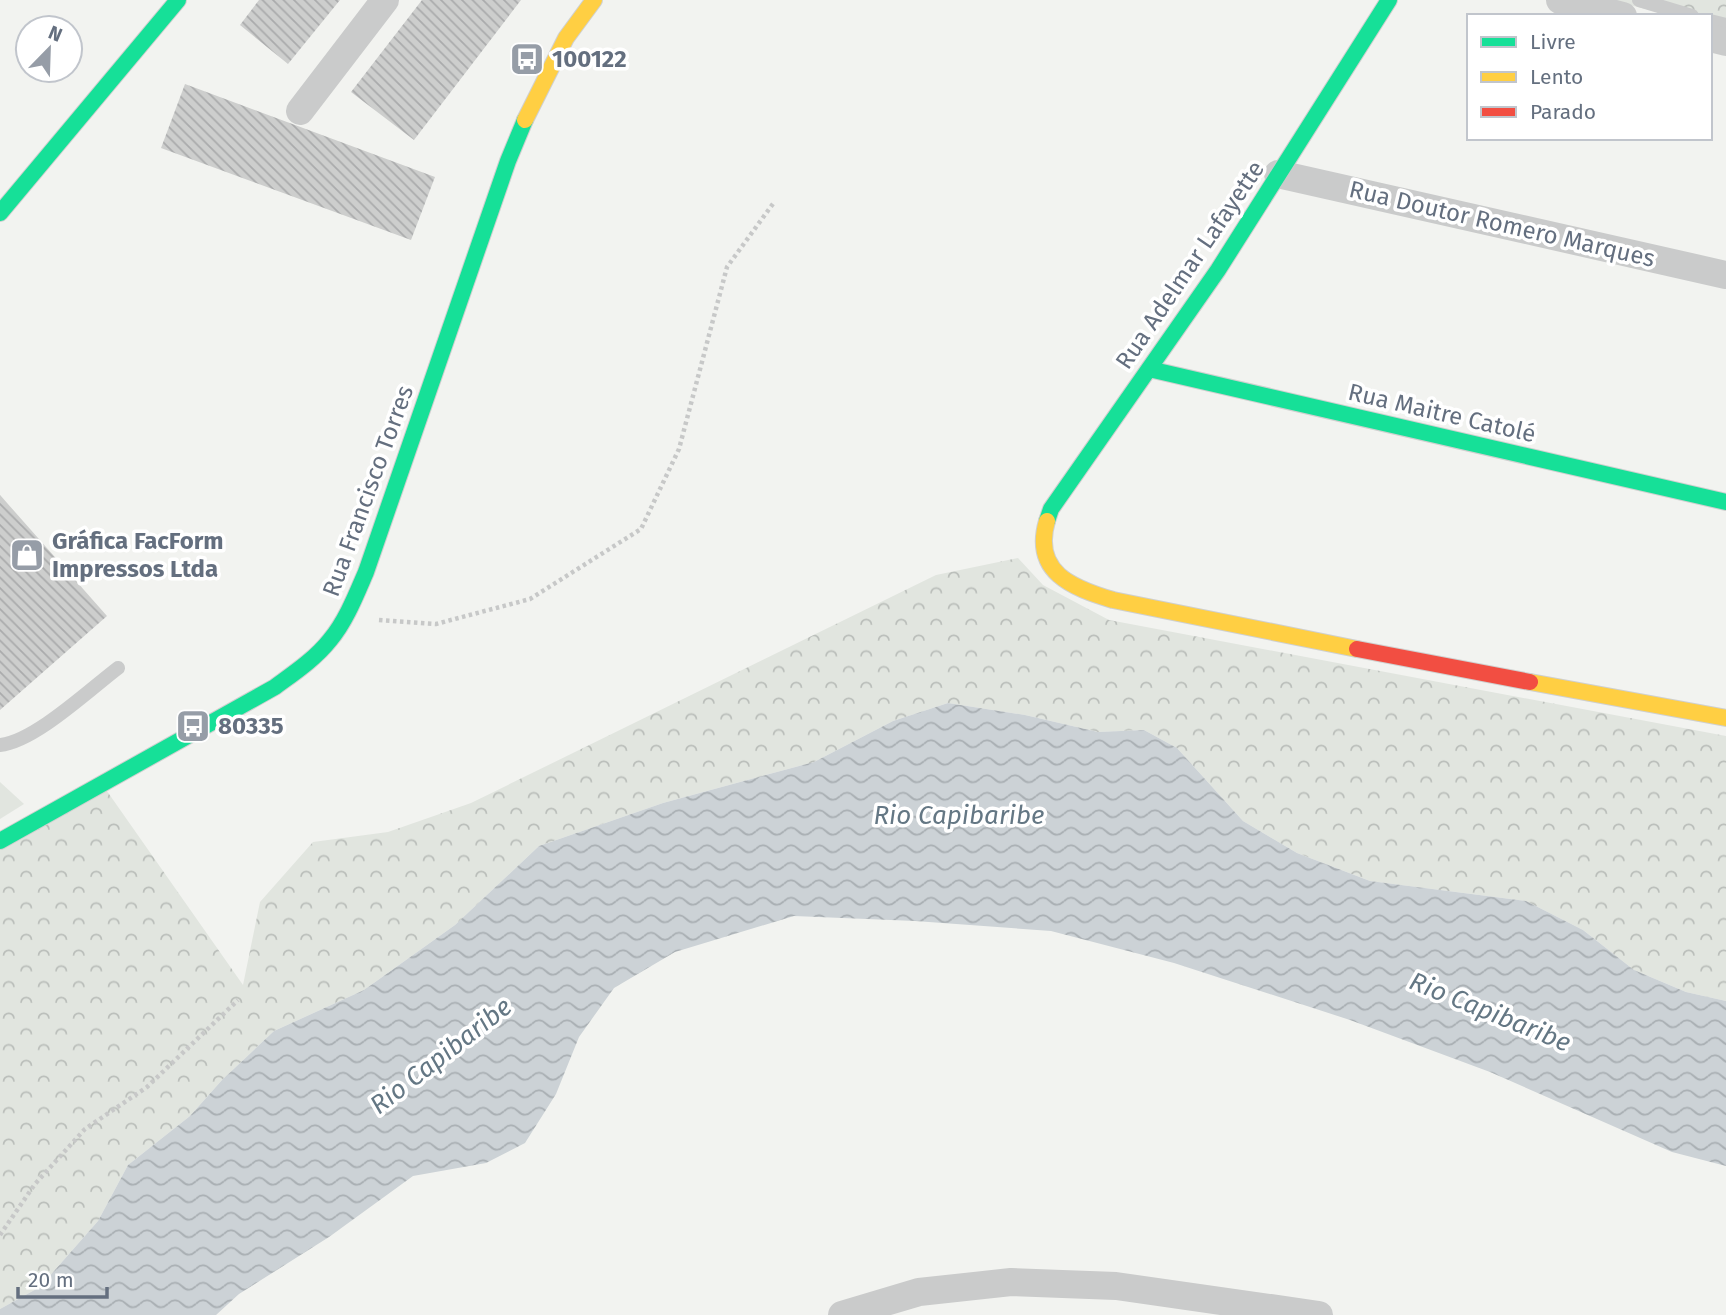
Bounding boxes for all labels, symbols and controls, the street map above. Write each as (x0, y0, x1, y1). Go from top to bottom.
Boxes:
north arrow (14, 14, 84, 84)
legend (1467, 14, 1712, 140)
text: N (45, 21, 66, 47)
text: Livre (1530, 29, 1576, 55)
bus stop icon: 100122 (508, 40, 546, 78)
place label: 100122 (552, 45, 627, 73)
text: Lento (1530, 64, 1583, 90)
text: Parado (1530, 99, 1596, 125)
street label: Rua Adelmar Lafayette (1110, 156, 1270, 374)
street label: Rua Doutor Romero Marques (1346, 175, 1658, 273)
street label: Rua Maitre Catolé (1345, 378, 1539, 448)
street label: Rua Francisco Torres (317, 382, 419, 600)
place label: Gráfica FacForm Impressos Ltda (52, 527, 224, 583)
shop icon: Gráfica FacForm Impressos Ltda (8, 536, 46, 574)
bus stop icon: 80335 (174, 707, 212, 745)
place label: 80335 (218, 712, 284, 740)
water label: Rio Capibaribe (873, 800, 1045, 831)
water label: Rio Capibaribe (1405, 966, 1575, 1058)
water label: Rio Capibaribe (364, 991, 518, 1121)
scale bar (18, 1256, 107, 1300)
text: 20 m (28, 1267, 74, 1293)

